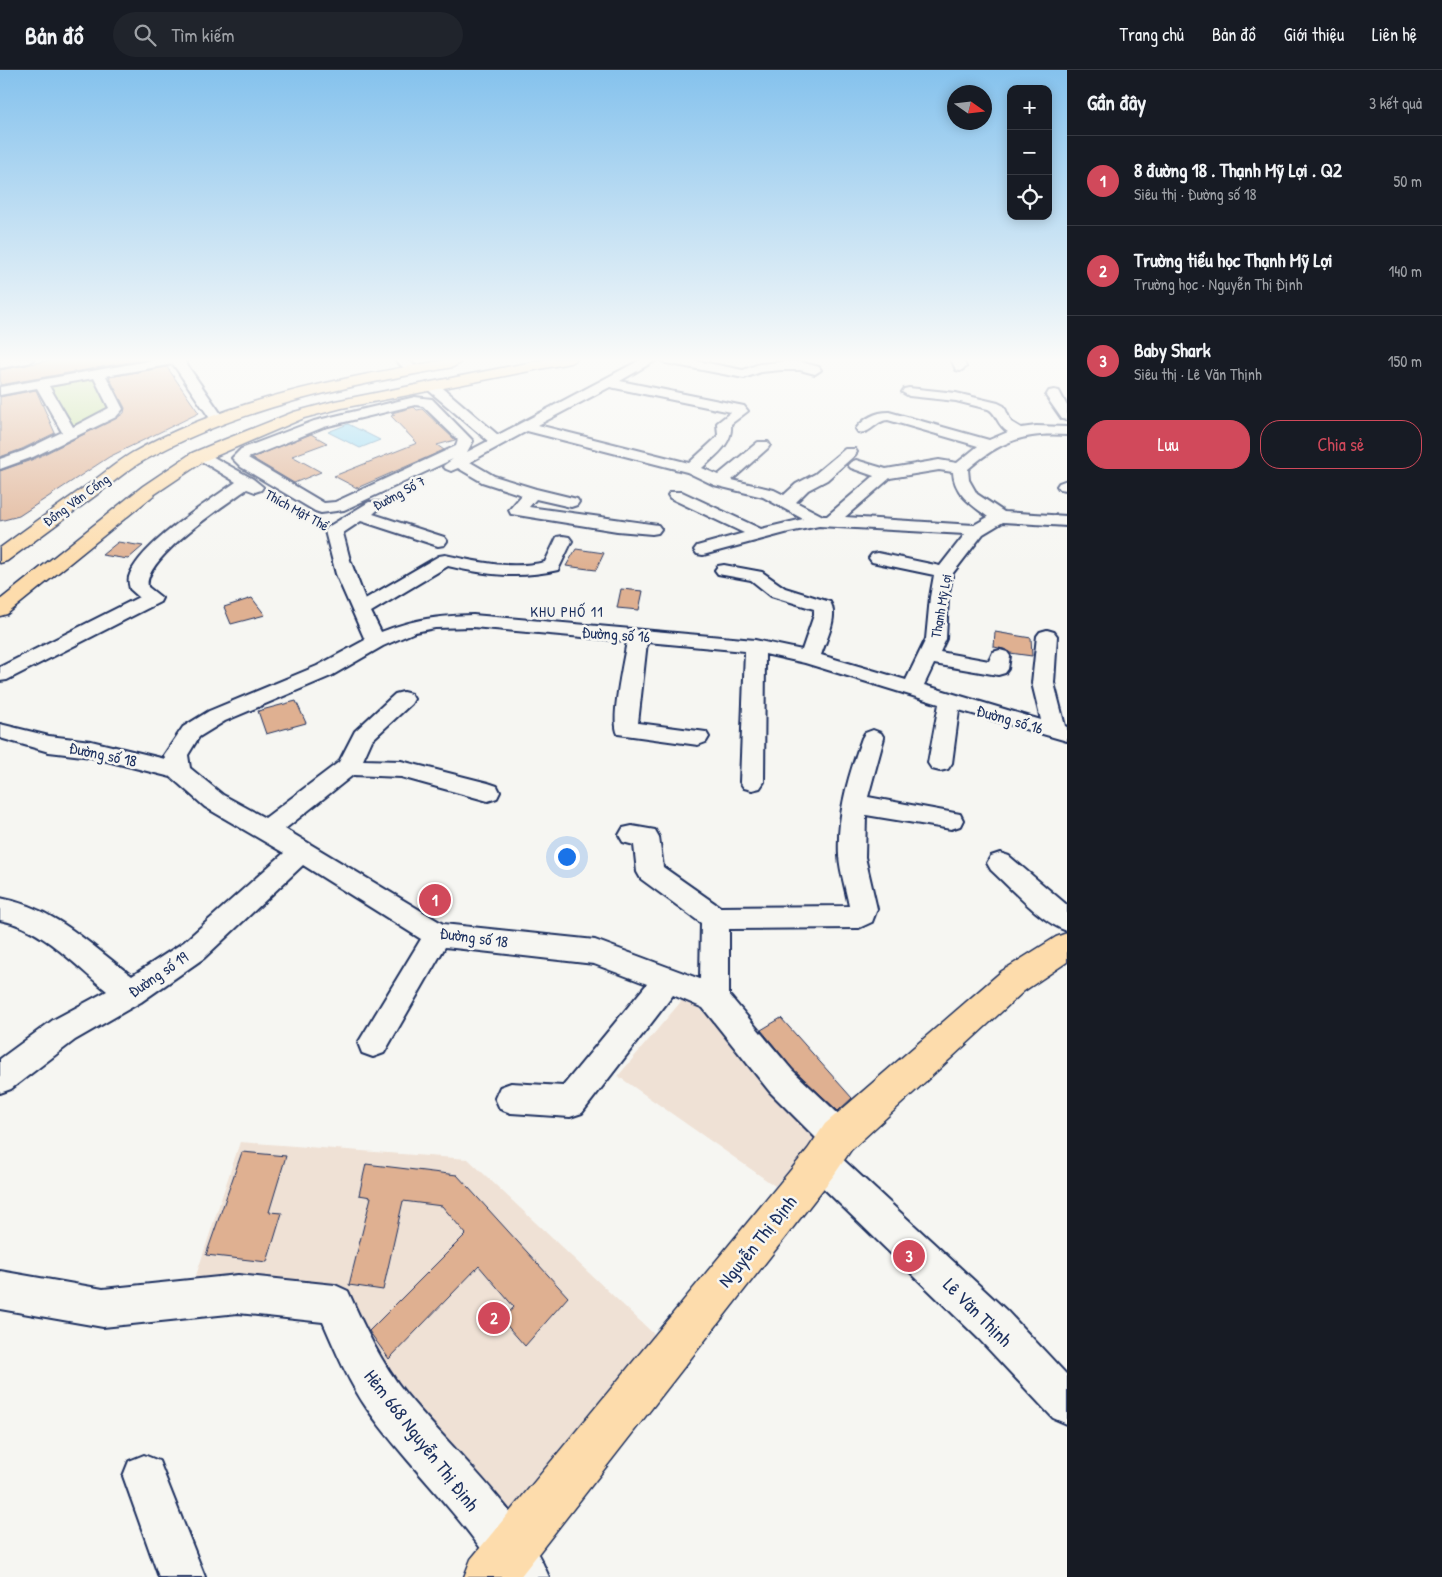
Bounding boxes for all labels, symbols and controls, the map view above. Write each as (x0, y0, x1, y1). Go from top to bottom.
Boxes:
search box (113, 12, 463, 57)
text: Bản đồ (25, 19, 83, 51)
icon: search (131, 21, 159, 49)
text: Tìm kiếm (171, 22, 234, 48)
text: Trang chủ (1120, 22, 1184, 47)
text: Bản đồ (1212, 22, 1256, 47)
text: Giới thiệu (1284, 22, 1344, 47)
text: Liên hệ (1372, 22, 1417, 47)
north arrow (947, 85, 992, 130)
map controls (1007, 85, 1052, 220)
button: + (1007, 85, 1052, 130)
text: Gần đây (1087, 88, 1146, 117)
text: 3 kết quả (1369, 92, 1422, 114)
button: − (1007, 130, 1052, 175)
text: 8 đường 18 . Thạnh Mỹ Lợi . Q2 (1134, 157, 1342, 183)
text: 1 (1100, 170, 1106, 192)
text: 50 m (1394, 170, 1422, 192)
button: locate (1007, 175, 1052, 220)
text: Siêu thị · Đường số 18 (1134, 183, 1256, 205)
text: Trường tiểu học Thạnh Mỹ Lợi (1134, 247, 1333, 273)
text: 2 (1099, 260, 1107, 282)
text: 140 m (1388, 260, 1422, 282)
text: Trường học · Nguyễn Thị Định (1134, 273, 1302, 295)
text: Baby Shark (1134, 337, 1211, 363)
text: 3 (1099, 350, 1107, 372)
text: 150 m (1388, 350, 1422, 372)
text: Siêu thị · Lê Văn Thịnh (1134, 363, 1262, 385)
button: Lưu (1087, 420, 1250, 469)
button: Chia sẻ (1260, 420, 1422, 469)
street label: Đồng Văn Cống (39, 469, 113, 531)
street label: Đường Số 7 (369, 471, 429, 515)
street label: Thích Mật Thể (262, 484, 333, 535)
street label: Thạnh Mỹ Lợi (926, 572, 956, 640)
district label: KHU PHỐ 11 (530, 601, 604, 622)
street label: Đường số 16 (581, 621, 651, 647)
street label: Đường số 16 (974, 699, 1046, 739)
street label: Đường số 18 (67, 736, 139, 772)
your location (554, 844, 580, 870)
pin: 1 (419, 881, 451, 919)
street label: Đường số 18 (438, 921, 510, 953)
street label: Đường số 19 (124, 946, 192, 1002)
street label: Nguyễn Thị Định (712, 1189, 802, 1293)
pin: 3 (893, 1237, 925, 1275)
street label: Lê Văn Thịnh (938, 1272, 1018, 1352)
pin: 2 (478, 1299, 510, 1337)
street label: Hẻm 668 Nguyễn Thị Định (359, 1364, 486, 1516)

